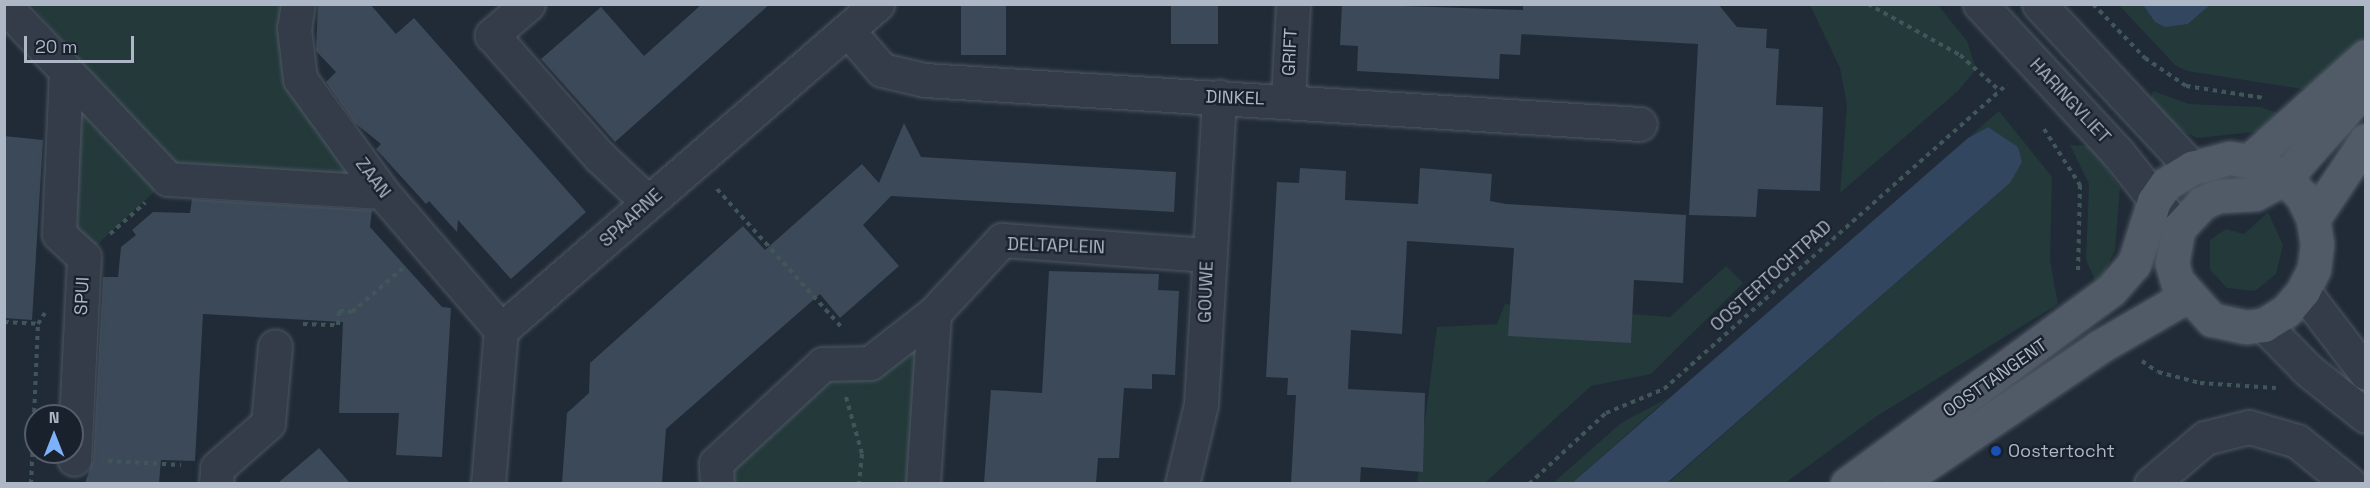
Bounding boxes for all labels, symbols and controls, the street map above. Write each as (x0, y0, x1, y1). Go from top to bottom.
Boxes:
scale bar (27, 24, 136, 62)
street label: GRIFT (1278, 28, 1302, 76)
text: 20 m (35, 35, 78, 58)
street label: HARINGVLIET (2025, 54, 2115, 148)
street label: DINKEL (1205, 86, 1265, 110)
street label: ZAAN (351, 154, 395, 202)
street label: SPAARNE (595, 184, 667, 252)
street label: OOSTERTOCHTPAD (1706, 216, 1836, 336)
street label: DELTAPLEIN (1007, 233, 1105, 259)
street label: GOUWE (1194, 261, 1218, 323)
street label: SPUI (70, 276, 94, 316)
street label: OOSTTANGENT (1939, 334, 2051, 422)
north arrow (24, 404, 84, 464)
text: N (49, 407, 59, 428)
place label: Oostertocht (2008, 440, 2115, 462)
marker: Oostertocht (1989, 444, 2003, 458)

